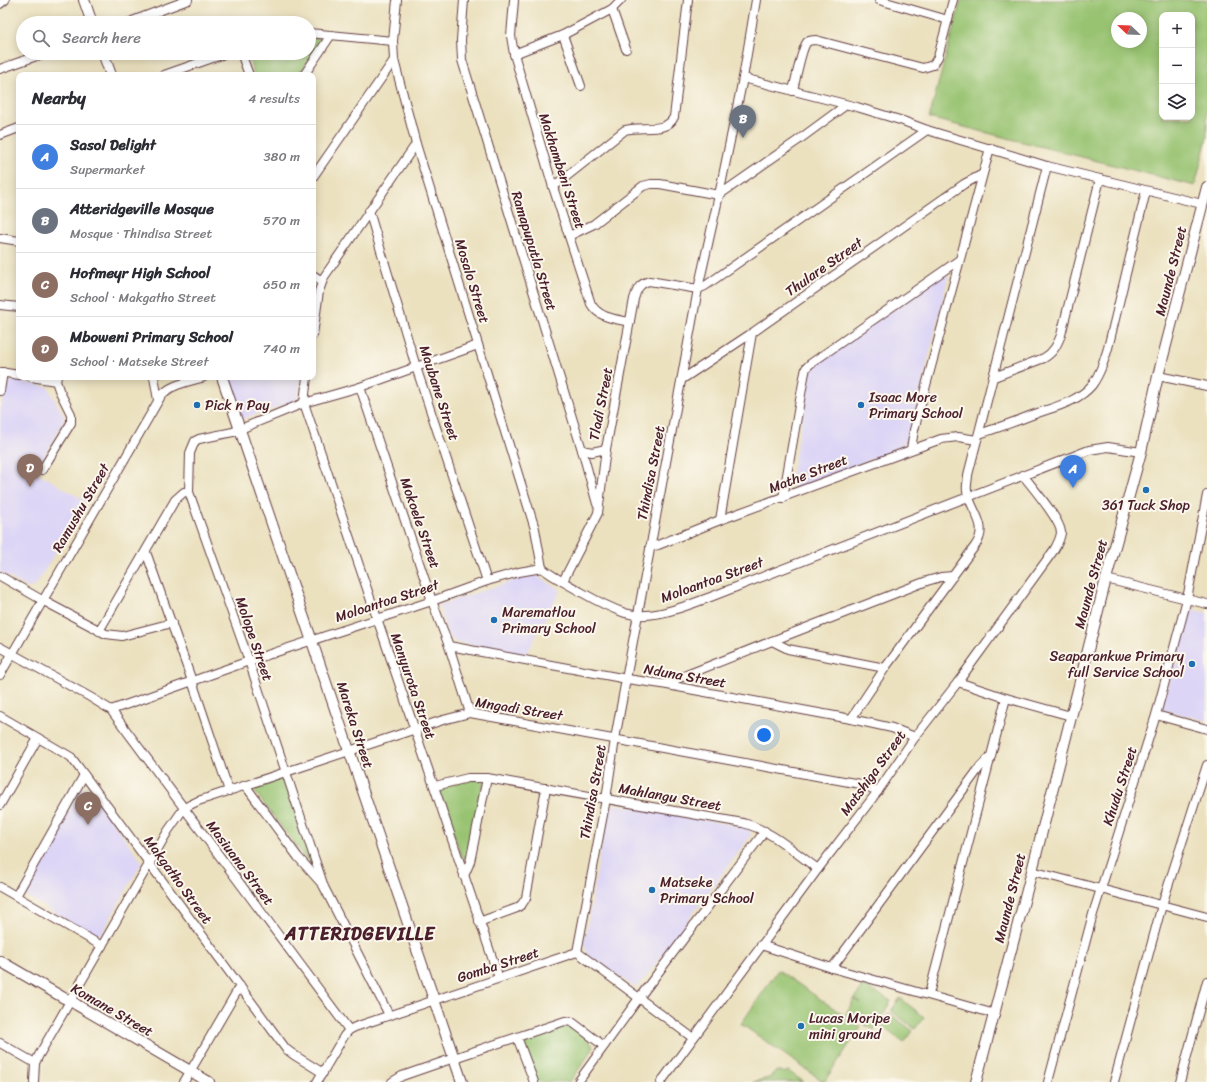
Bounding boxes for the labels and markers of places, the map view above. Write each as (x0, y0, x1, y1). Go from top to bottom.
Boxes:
pin: B (730, 105, 756, 138)
place label: Isaac More Primary School (868, 385, 964, 426)
place label: Pick n Pay (205, 393, 270, 418)
marker: Pick n Pay (192, 400, 202, 410)
marker: Isaac More Primary School (856, 400, 866, 410)
pin: D (17, 454, 43, 487)
pin: A (1060, 455, 1086, 488)
marker: 361 Tuck Shop (1141, 485, 1151, 495)
place label: 361 Tuck Shop (1102, 493, 1191, 518)
place label: Marematlou Primary School (502, 600, 597, 641)
marker: Marematlou Primary School (489, 615, 499, 625)
place label: Seaparankwe Primary full Service School (1049, 644, 1185, 685)
marker: Seaparankwe Primary full Service School (1187, 659, 1197, 669)
pin: C (75, 792, 101, 825)
place label: Matseke Primary School (660, 870, 755, 911)
marker: Matseke Primary School (647, 885, 657, 895)
place label: Lucas Moripe mini ground (809, 1006, 890, 1047)
marker: Lucas Moripe mini ground (796, 1021, 806, 1031)

